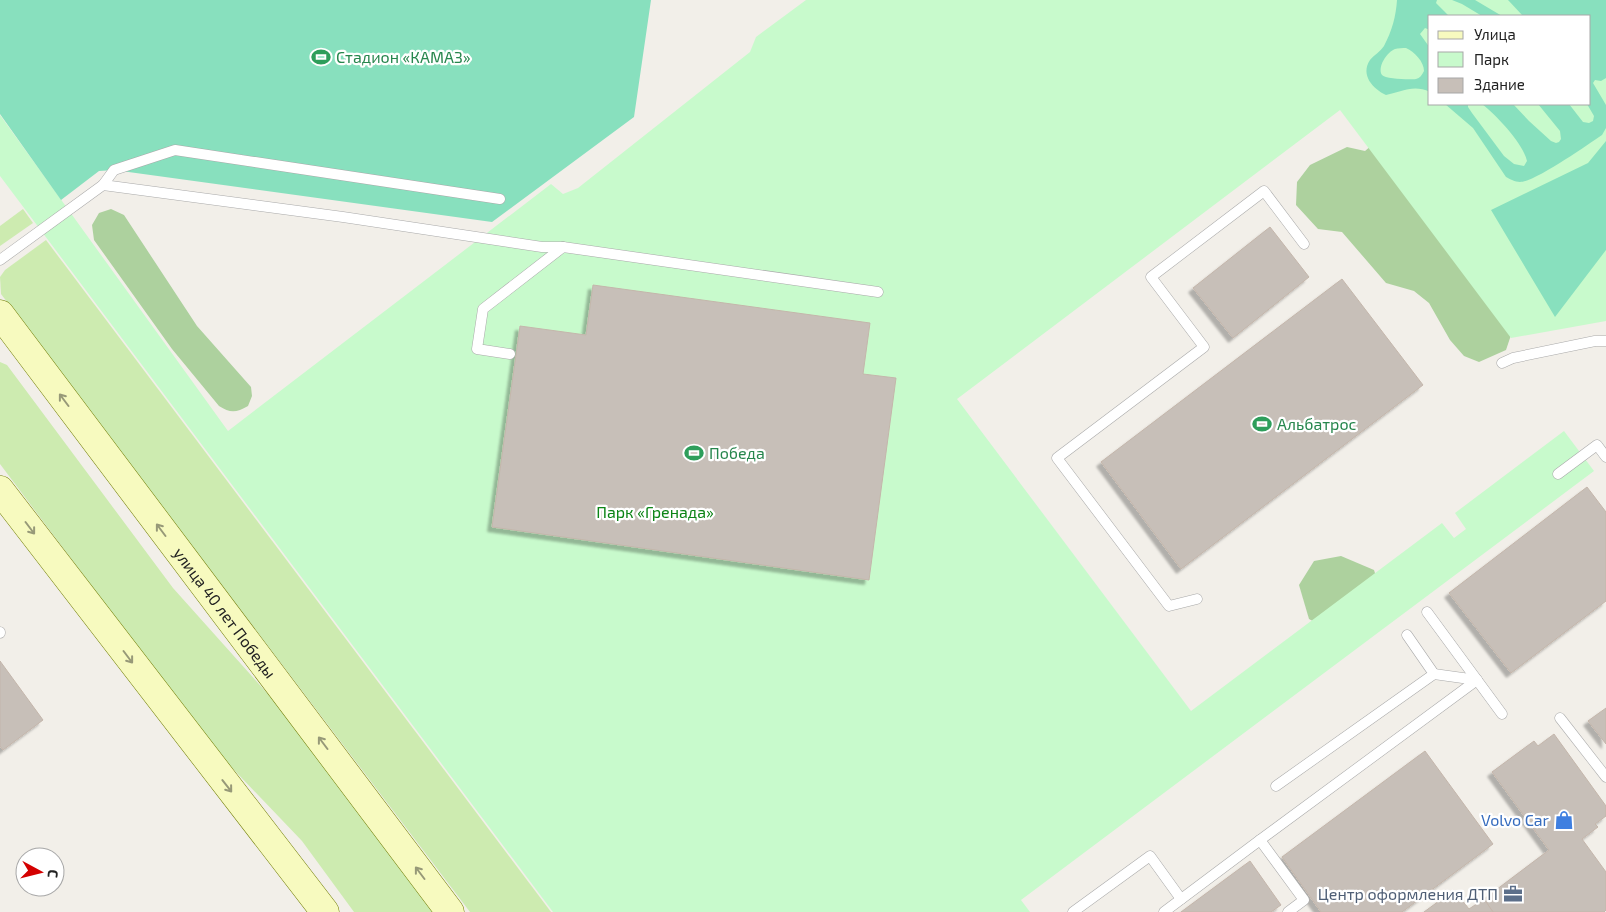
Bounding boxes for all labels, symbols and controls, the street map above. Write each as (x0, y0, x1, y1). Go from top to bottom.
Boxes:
legend (1428, 15, 1591, 105)
text: Улица (1474, 25, 1516, 43)
sports icon: Стадион «КАМАЗ» (310, 46, 332, 68)
place label: Стадион «КАМАЗ» (336, 47, 471, 66)
text: Парк (1474, 50, 1509, 68)
text: Здание (1474, 75, 1525, 93)
one-way arrow (58, 394, 69, 407)
sports icon: Альбатрос (1251, 413, 1273, 435)
place label: Альбатрос (1277, 414, 1357, 433)
sports icon: Победа (683, 442, 705, 464)
place label: Победа (709, 443, 765, 462)
park label: Парк «Гренада» (596, 502, 714, 521)
one-way arrow (24, 521, 35, 534)
one-way arrow (156, 524, 167, 537)
street label: улица 40 лет Победы (169, 543, 281, 682)
one-way arrow (123, 650, 134, 663)
one-way arrow (318, 736, 328, 750)
one-way arrow (222, 779, 233, 792)
shop icon: Volvo Car (1553, 809, 1575, 831)
place label: Volvo Car (1481, 810, 1550, 829)
north arrow (15, 847, 65, 897)
one-way arrow (415, 867, 426, 880)
text: С (44, 869, 62, 879)
office icon: Центр оформления ДТП (1502, 883, 1524, 905)
place label: Центр оформления ДТП (1318, 884, 1498, 903)

